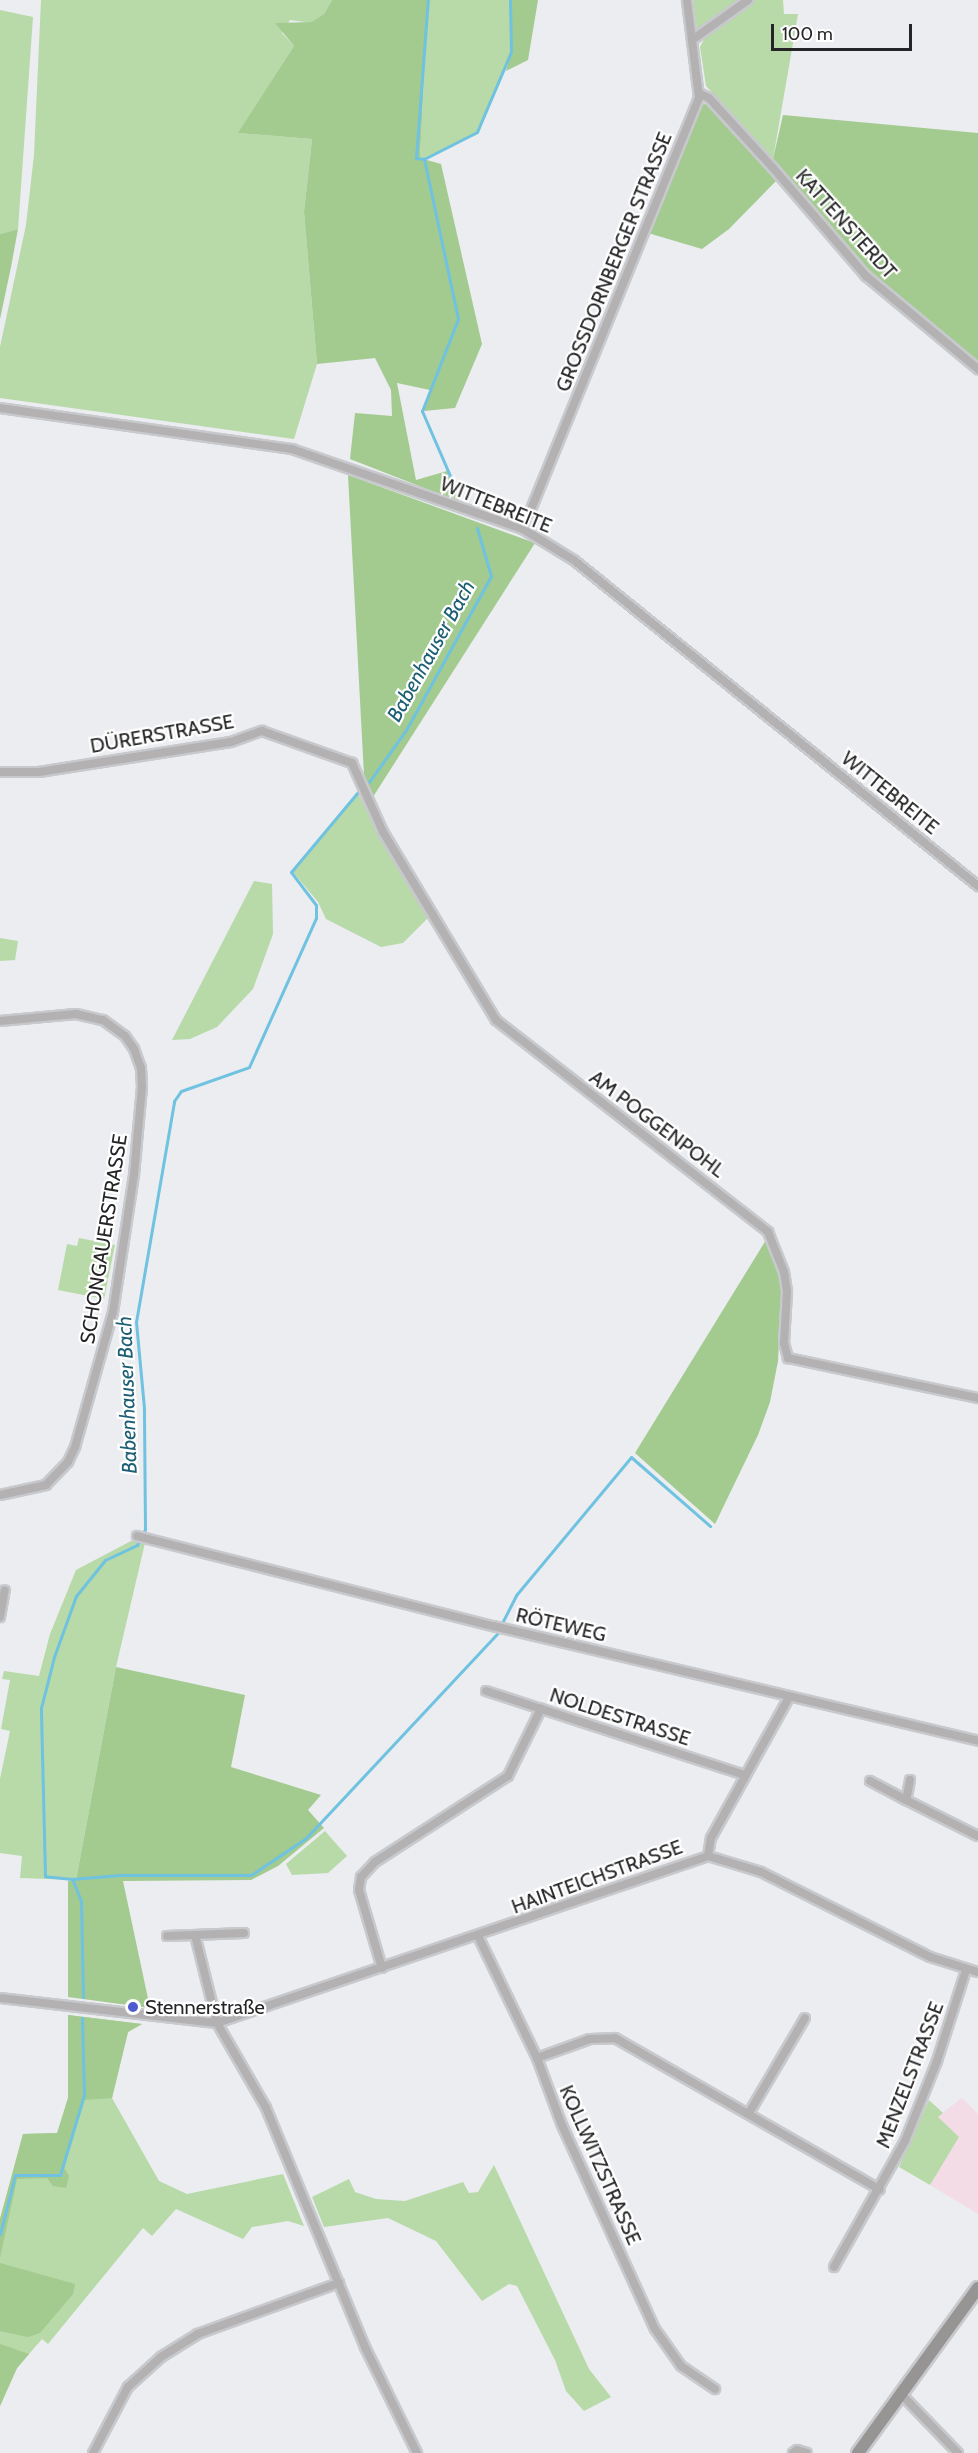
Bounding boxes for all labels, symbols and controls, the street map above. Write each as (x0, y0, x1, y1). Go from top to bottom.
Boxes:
scale bar (774, 12, 915, 50)
text: 100 m (782, 23, 833, 45)
street label: GROSSDORNBERGER STRASSE (551, 129, 677, 395)
street label: KATTENSTERDT (791, 164, 901, 284)
street label: WITTEBREITE (437, 472, 555, 538)
water label: Babenhauser Bach (382, 576, 480, 726)
street label: DÜRERSTRASSE (88, 710, 236, 758)
street label: WITTEBREITE (836, 746, 944, 840)
street label: AM POGGENPOHL (585, 1065, 729, 1183)
street label: SCHONGAUERSTRASSE (76, 1133, 132, 1345)
water label: Babenhauser Bach (112, 1316, 142, 1474)
street label: RÖTEWEG (514, 1603, 608, 1647)
street label: NOLDESTRASSE (547, 1683, 693, 1751)
street label: HAINTEICHSTRASSE (508, 1835, 686, 1919)
place label: Stennerstraße (145, 1995, 265, 2019)
street label: MENZELSTRASSE (871, 1999, 949, 2151)
marker: Stennerstraße (126, 2000, 140, 2014)
street label: KOLLWITZSTRASSE (554, 2082, 646, 2248)

